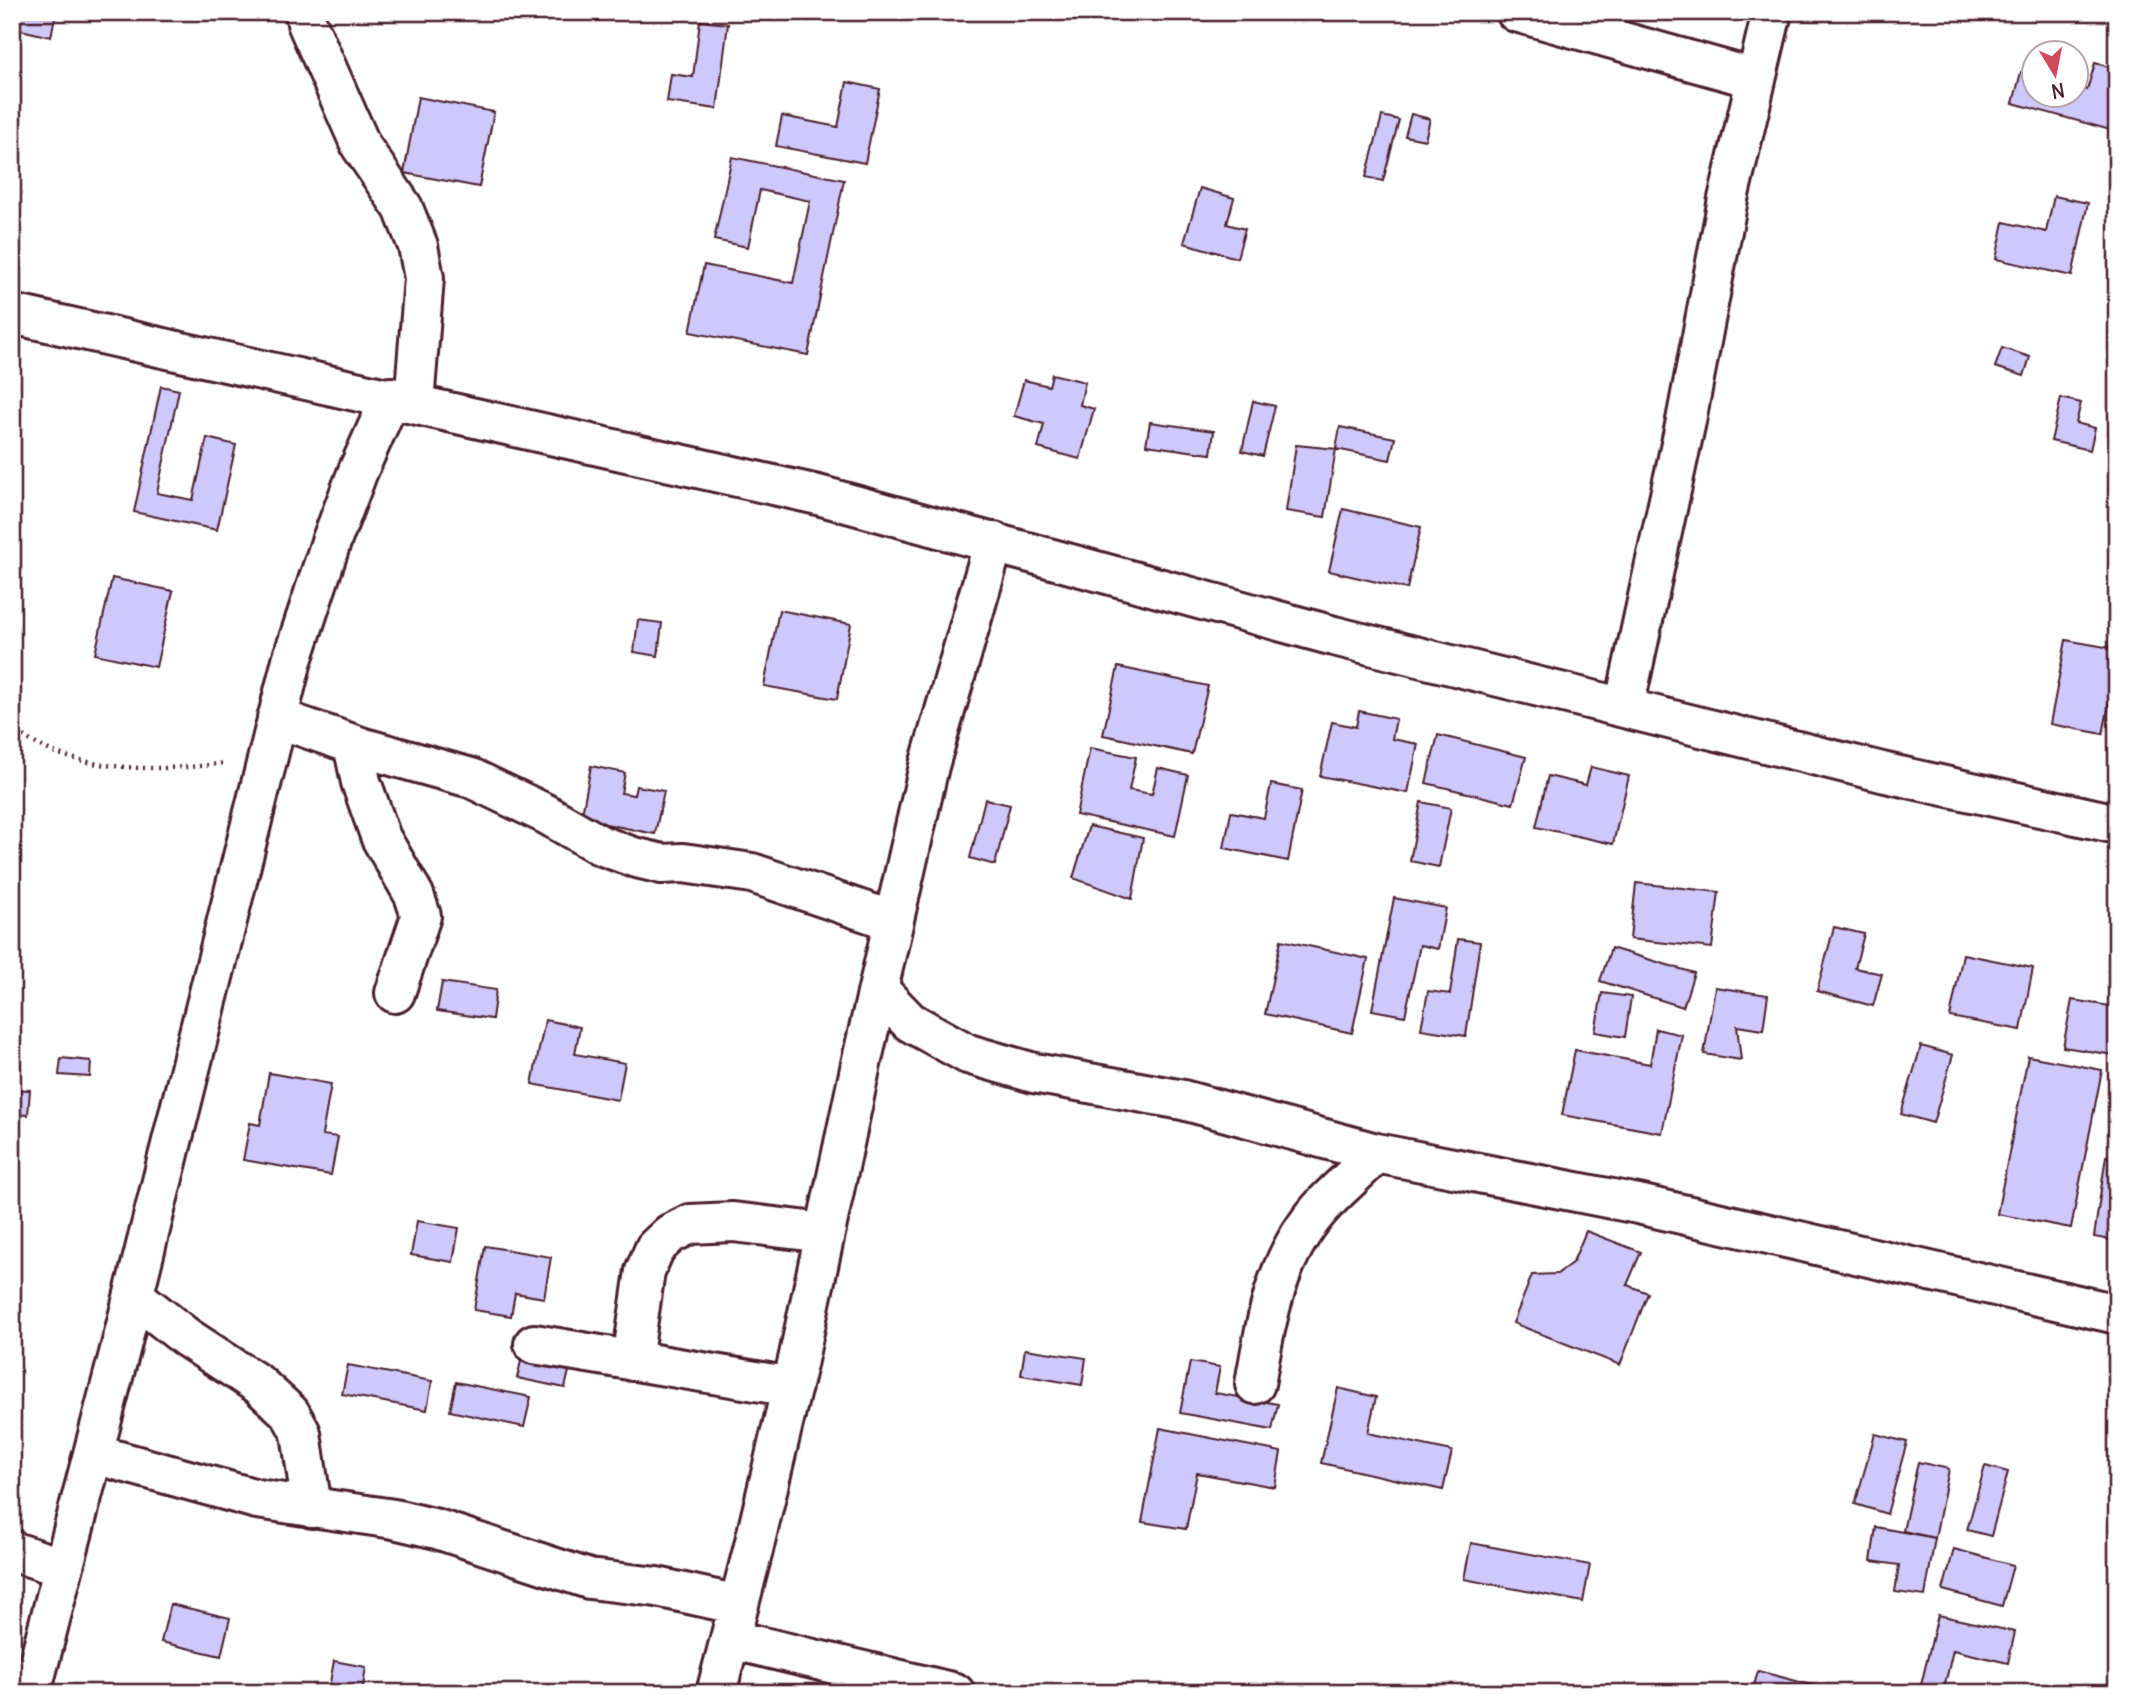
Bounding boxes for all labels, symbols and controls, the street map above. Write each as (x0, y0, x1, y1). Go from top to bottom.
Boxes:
north arrow (2021, 38, 2090, 108)
text: N (2049, 78, 2067, 104)

